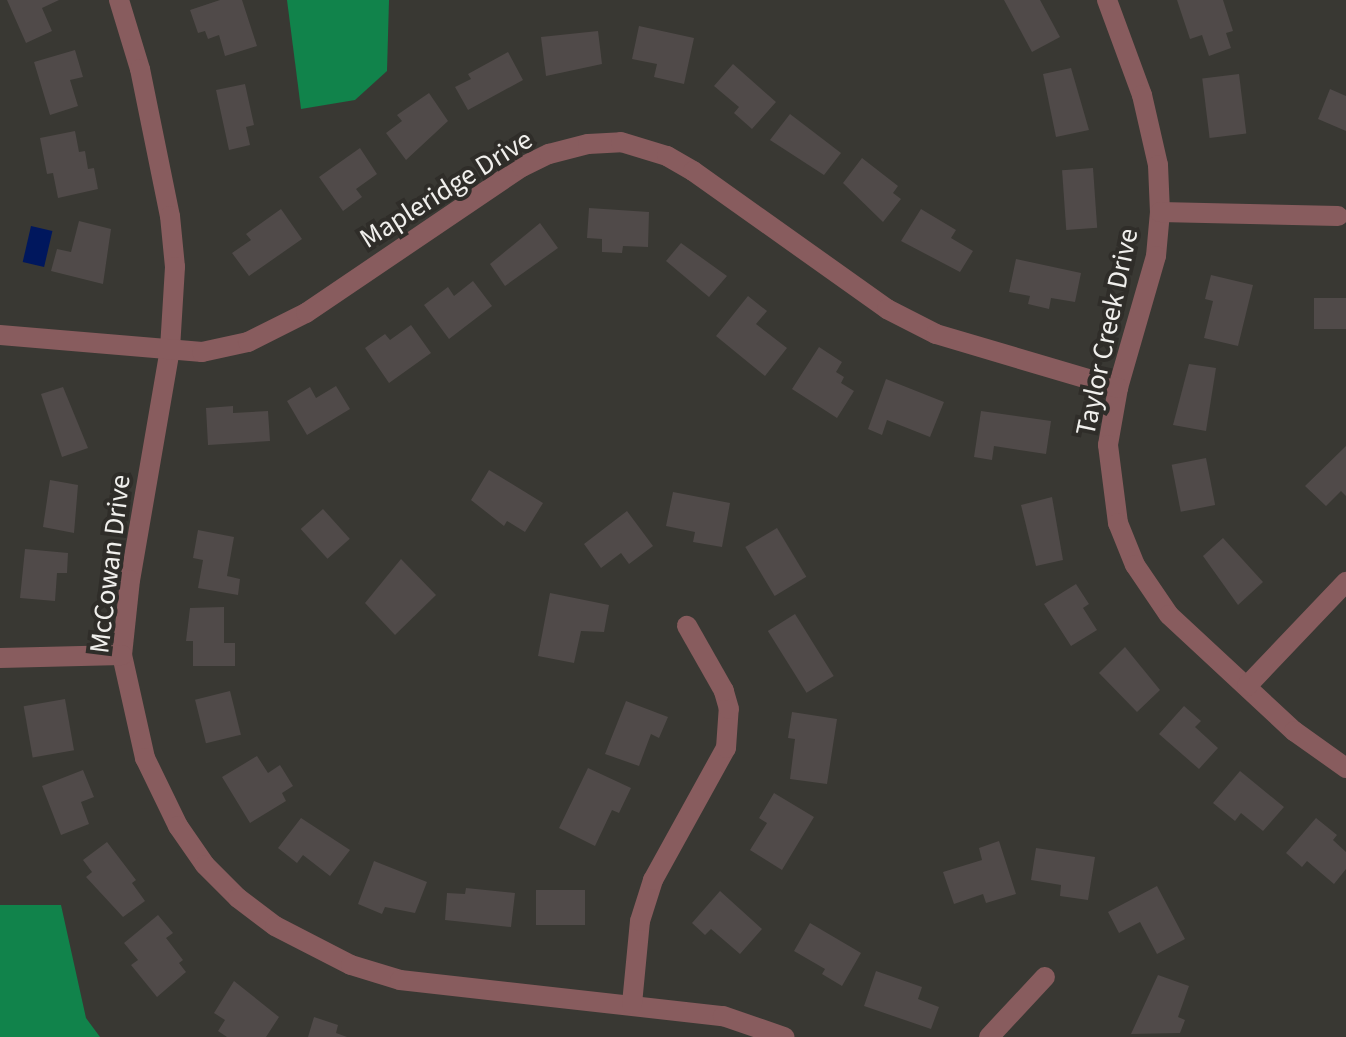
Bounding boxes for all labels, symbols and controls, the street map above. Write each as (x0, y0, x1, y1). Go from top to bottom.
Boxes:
street label: Mapleridge Drive (354, 123, 538, 255)
street label: Taylor Creek Drive (1069, 225, 1145, 439)
street label: McCowan Drive (82, 473, 138, 655)

